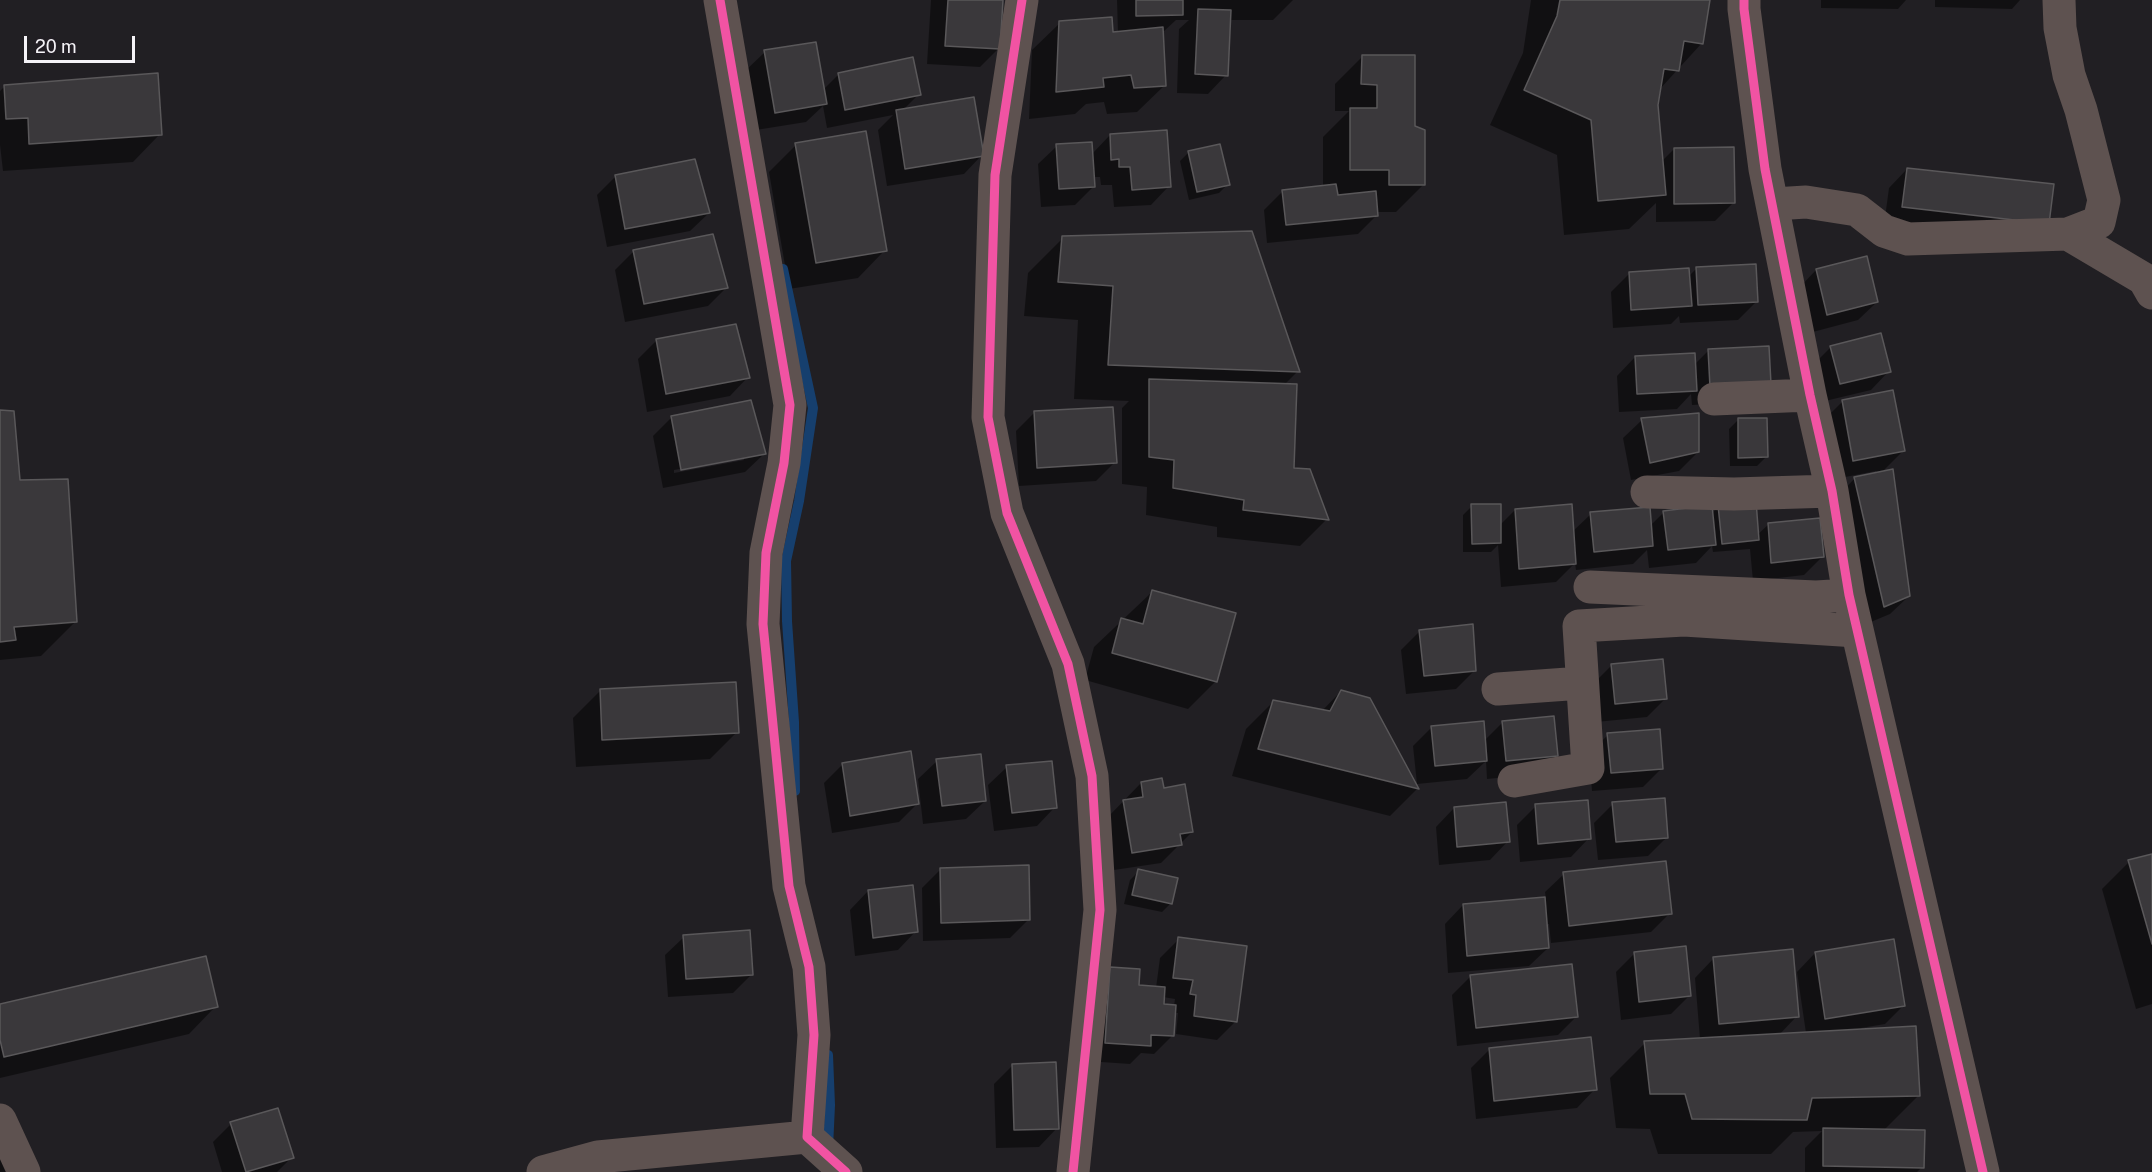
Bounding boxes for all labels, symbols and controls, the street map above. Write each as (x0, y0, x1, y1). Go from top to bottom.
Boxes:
scale bar (27, 24, 138, 62)
text: 20 m (35, 36, 77, 57)

